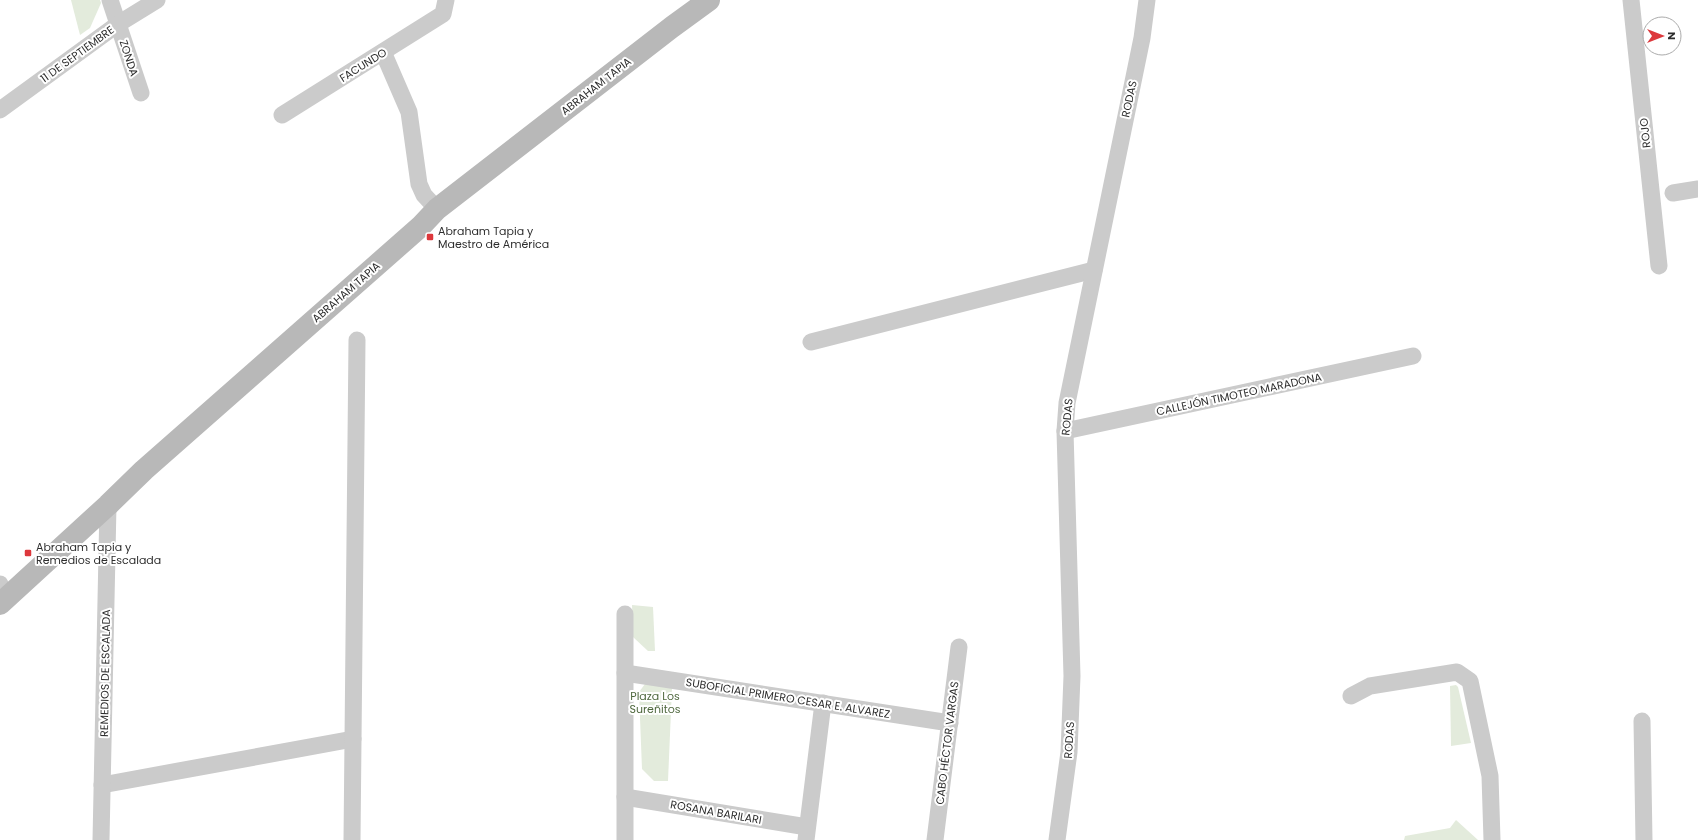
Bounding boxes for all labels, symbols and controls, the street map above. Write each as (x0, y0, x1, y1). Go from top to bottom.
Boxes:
north arrow (1642, 16, 1682, 56)
street label: 11 DE SEPTIEMBRE (37, 22, 117, 86)
text: N (1664, 32, 1680, 40)
street label: ZONDA (116, 38, 143, 79)
street label: FACUNDO (336, 44, 390, 86)
street label: ABRAHAM TAPIA (557, 53, 635, 119)
street label: RODAS (1117, 79, 1141, 119)
street label: ROJO (1635, 117, 1655, 149)
place label: Abraham Tapia y Maestro de América (438, 223, 549, 252)
marker: Abraham Tapia y Maestro de América (425, 232, 435, 242)
street label: ABRAHAM TAPIA (308, 258, 384, 326)
street label: CALLEJÓN TIMOTEO MARADONA (1155, 369, 1324, 419)
street label: RODAS (1057, 398, 1077, 436)
place label: Abraham Tapia y Remedios de Escalada (36, 539, 161, 568)
marker: Abraham Tapia y Remedios de Escalada (23, 548, 33, 558)
street label: REMEDIOS DE ESCALADA (96, 608, 114, 737)
street label: SUBOFICIAL PRIMERO CESAR E. ALVAREZ (685, 674, 891, 722)
street label: CABO HÉCTOR VARGAS (931, 680, 963, 806)
park label: Plaza Los Sureñitos (630, 688, 681, 717)
street label: RODAS (1060, 721, 1078, 759)
street label: ROSANA BARILARI (669, 796, 763, 828)

